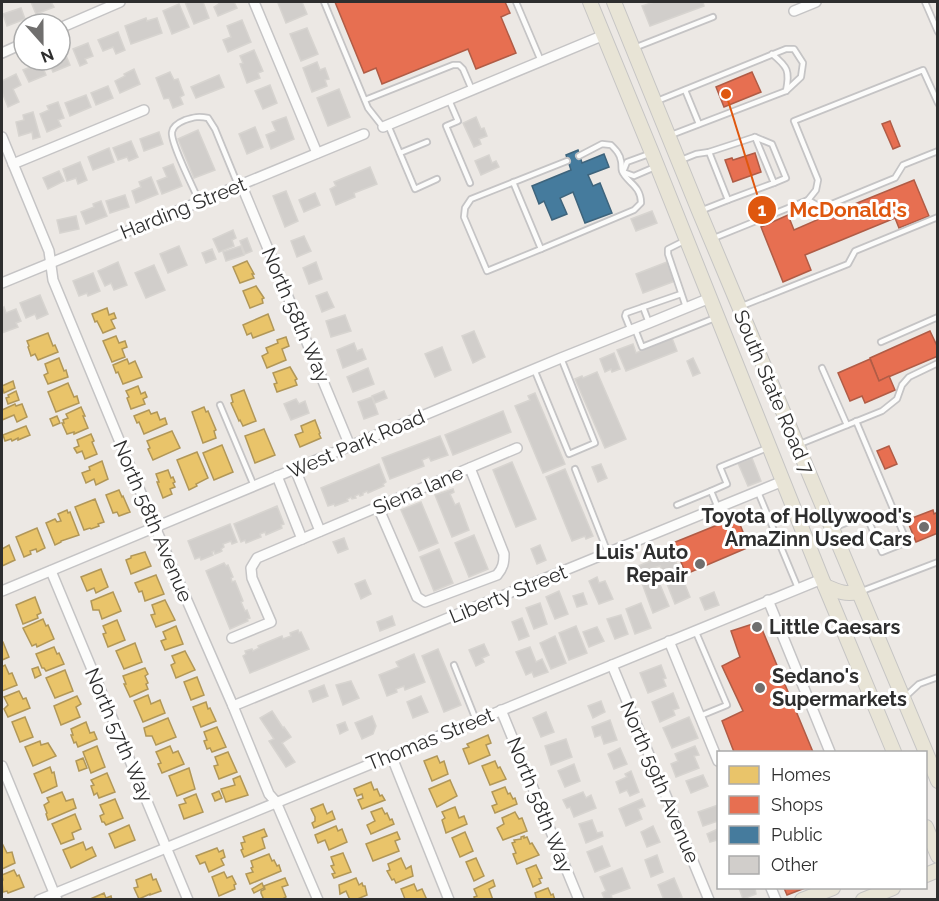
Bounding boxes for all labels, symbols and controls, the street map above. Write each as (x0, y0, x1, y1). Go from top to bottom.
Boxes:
north arrow (12, 12, 72, 72)
text: N (38, 44, 56, 67)
street label: Harding Street (117, 172, 250, 244)
callout: McDonald's (747, 190, 919, 229)
text: McDonald's (789, 197, 907, 222)
text: 1 (758, 199, 767, 220)
street label: North 58th Way (257, 244, 335, 386)
street label: South State Road 7 (729, 306, 820, 478)
street label: West Park Road (284, 404, 428, 484)
street label: North 58th Avenue (108, 436, 198, 606)
street label: Siena lane (369, 460, 467, 520)
place label: Toyota of Hollywood's AmaZinn Used Cars (702, 504, 912, 551)
marker: Toyota of Hollywood's AmaZinn Used Cars (917, 520, 931, 534)
place label: Luis' Auto Repair (595, 540, 688, 587)
marker: Luis' Auto Repair (693, 557, 707, 571)
street label: Liberty Street (446, 559, 571, 628)
place label: Little Caesars (769, 615, 901, 639)
marker: Little Caesars (750, 620, 764, 634)
street label: North 57th Way (80, 664, 158, 806)
place label: Sedano's Supermarkets (772, 664, 907, 711)
marker: Sedano's Supermarkets (753, 681, 767, 695)
street label: North 59th Avenue (615, 698, 705, 867)
street label: Thomas Street (363, 702, 497, 775)
street label: North 58th Way (502, 734, 578, 877)
legend (717, 751, 927, 889)
text: Homes (771, 764, 831, 785)
text: Shops (771, 794, 823, 815)
text: Public (771, 824, 823, 845)
text: Other (771, 854, 819, 875)

